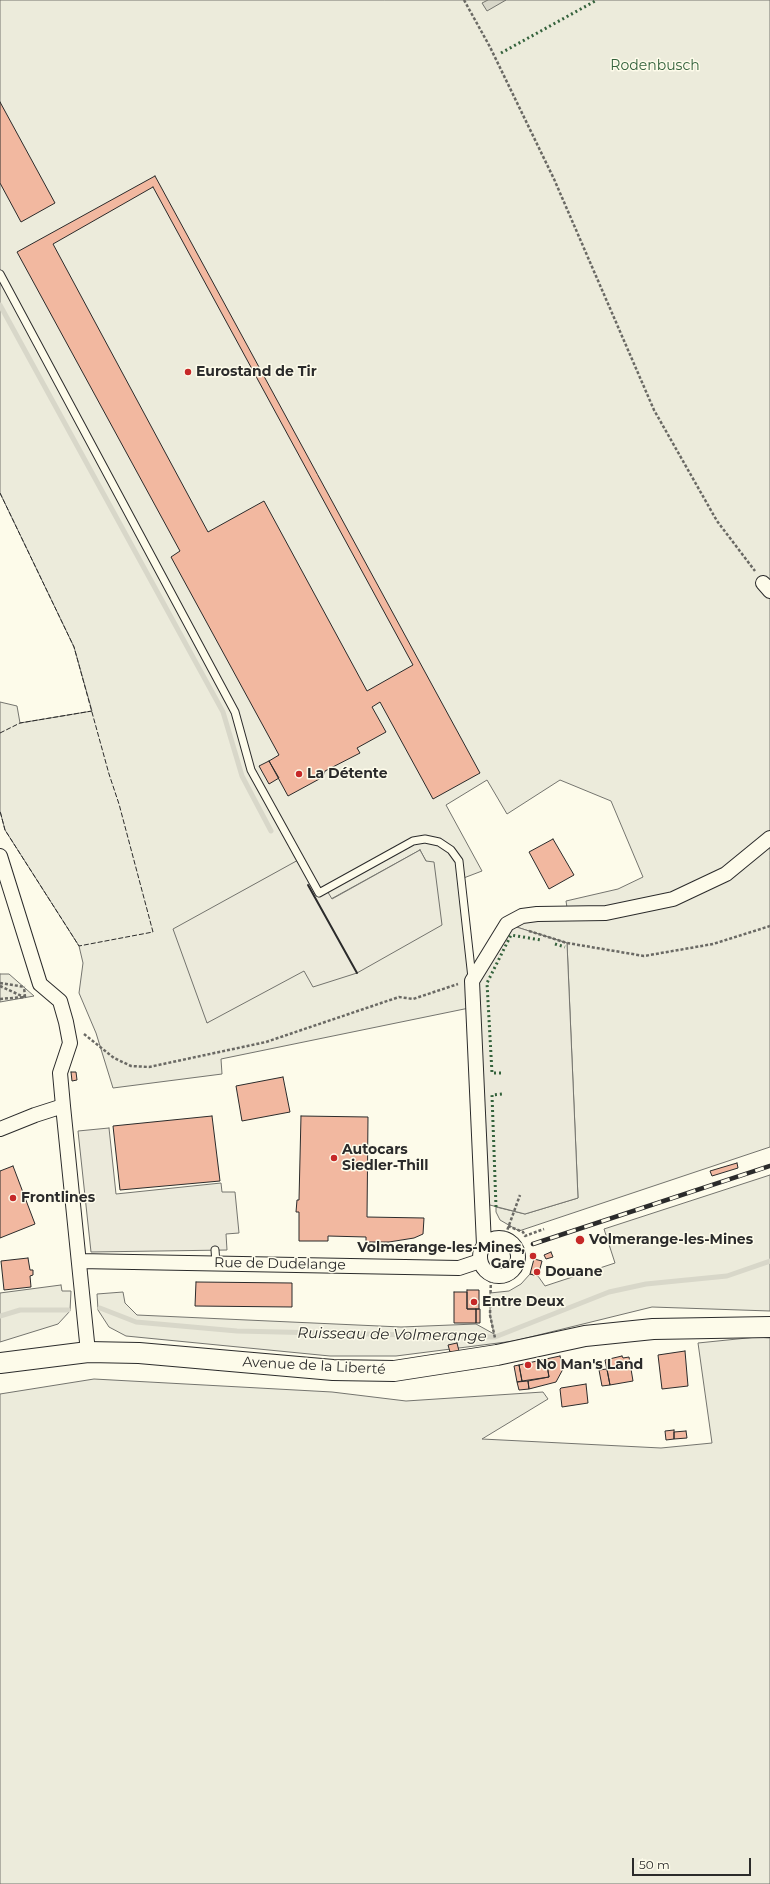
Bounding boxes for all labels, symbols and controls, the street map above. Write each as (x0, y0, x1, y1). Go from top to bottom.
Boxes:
park label: Rodenbusch (610, 58, 700, 74)
place label: Eurostand de Tir (196, 364, 317, 380)
marker: Eurostand de Tir (183, 367, 193, 377)
place label: La Détente (307, 766, 388, 782)
marker: La Détente (294, 769, 304, 779)
place label: Autocars Siedler-Thill (342, 1142, 428, 1174)
marker: Autocars Siedler-Thill (329, 1153, 339, 1163)
place label: Frontlines (21, 1190, 95, 1206)
marker: Frontlines (8, 1193, 18, 1203)
place label: Volmerange-les-Mines (589, 1232, 753, 1248)
marker: Volmerange-les-Mines (574, 1234, 586, 1246)
place label: Volmerange-les-Mines, Gare (357, 1240, 525, 1272)
marker: Volmerange-les-Mines, Gare (528, 1251, 538, 1261)
street label: Rue de Dudelange (214, 1254, 346, 1274)
place label: Douane (545, 1264, 603, 1280)
marker: Douane (532, 1267, 542, 1277)
place label: Entre Deux (482, 1294, 564, 1310)
marker: Entre Deux (469, 1297, 479, 1307)
water label: Ruisseau de Volmerange (297, 1324, 487, 1346)
street label: Avenue de la Liberté (242, 1354, 386, 1378)
place label: No Man's Land (536, 1357, 643, 1373)
marker: No Man's Land (523, 1360, 533, 1370)
scale bar (634, 1850, 753, 1876)
text: 50 m (639, 1857, 670, 1872)

